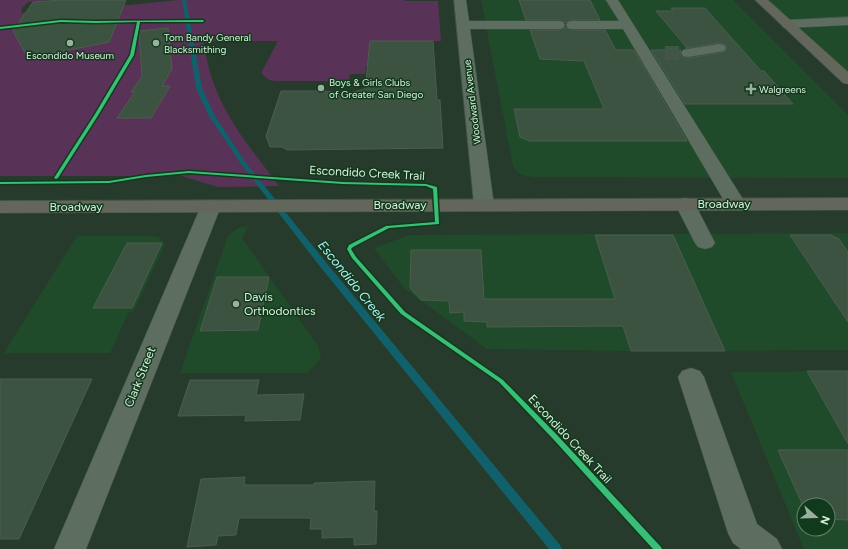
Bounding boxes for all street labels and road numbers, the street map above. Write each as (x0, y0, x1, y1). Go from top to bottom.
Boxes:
street label: Woodward Avenue (460, 58, 484, 145)
street label: Escondido Creek Trail (309, 163, 425, 183)
street label: Broadway (697, 197, 751, 211)
street label: Broadway (373, 198, 427, 212)
street label: Broadway (49, 200, 103, 214)
street label: Clark Street (122, 344, 159, 409)
street label: Escondido Creek Trail (525, 392, 615, 486)

